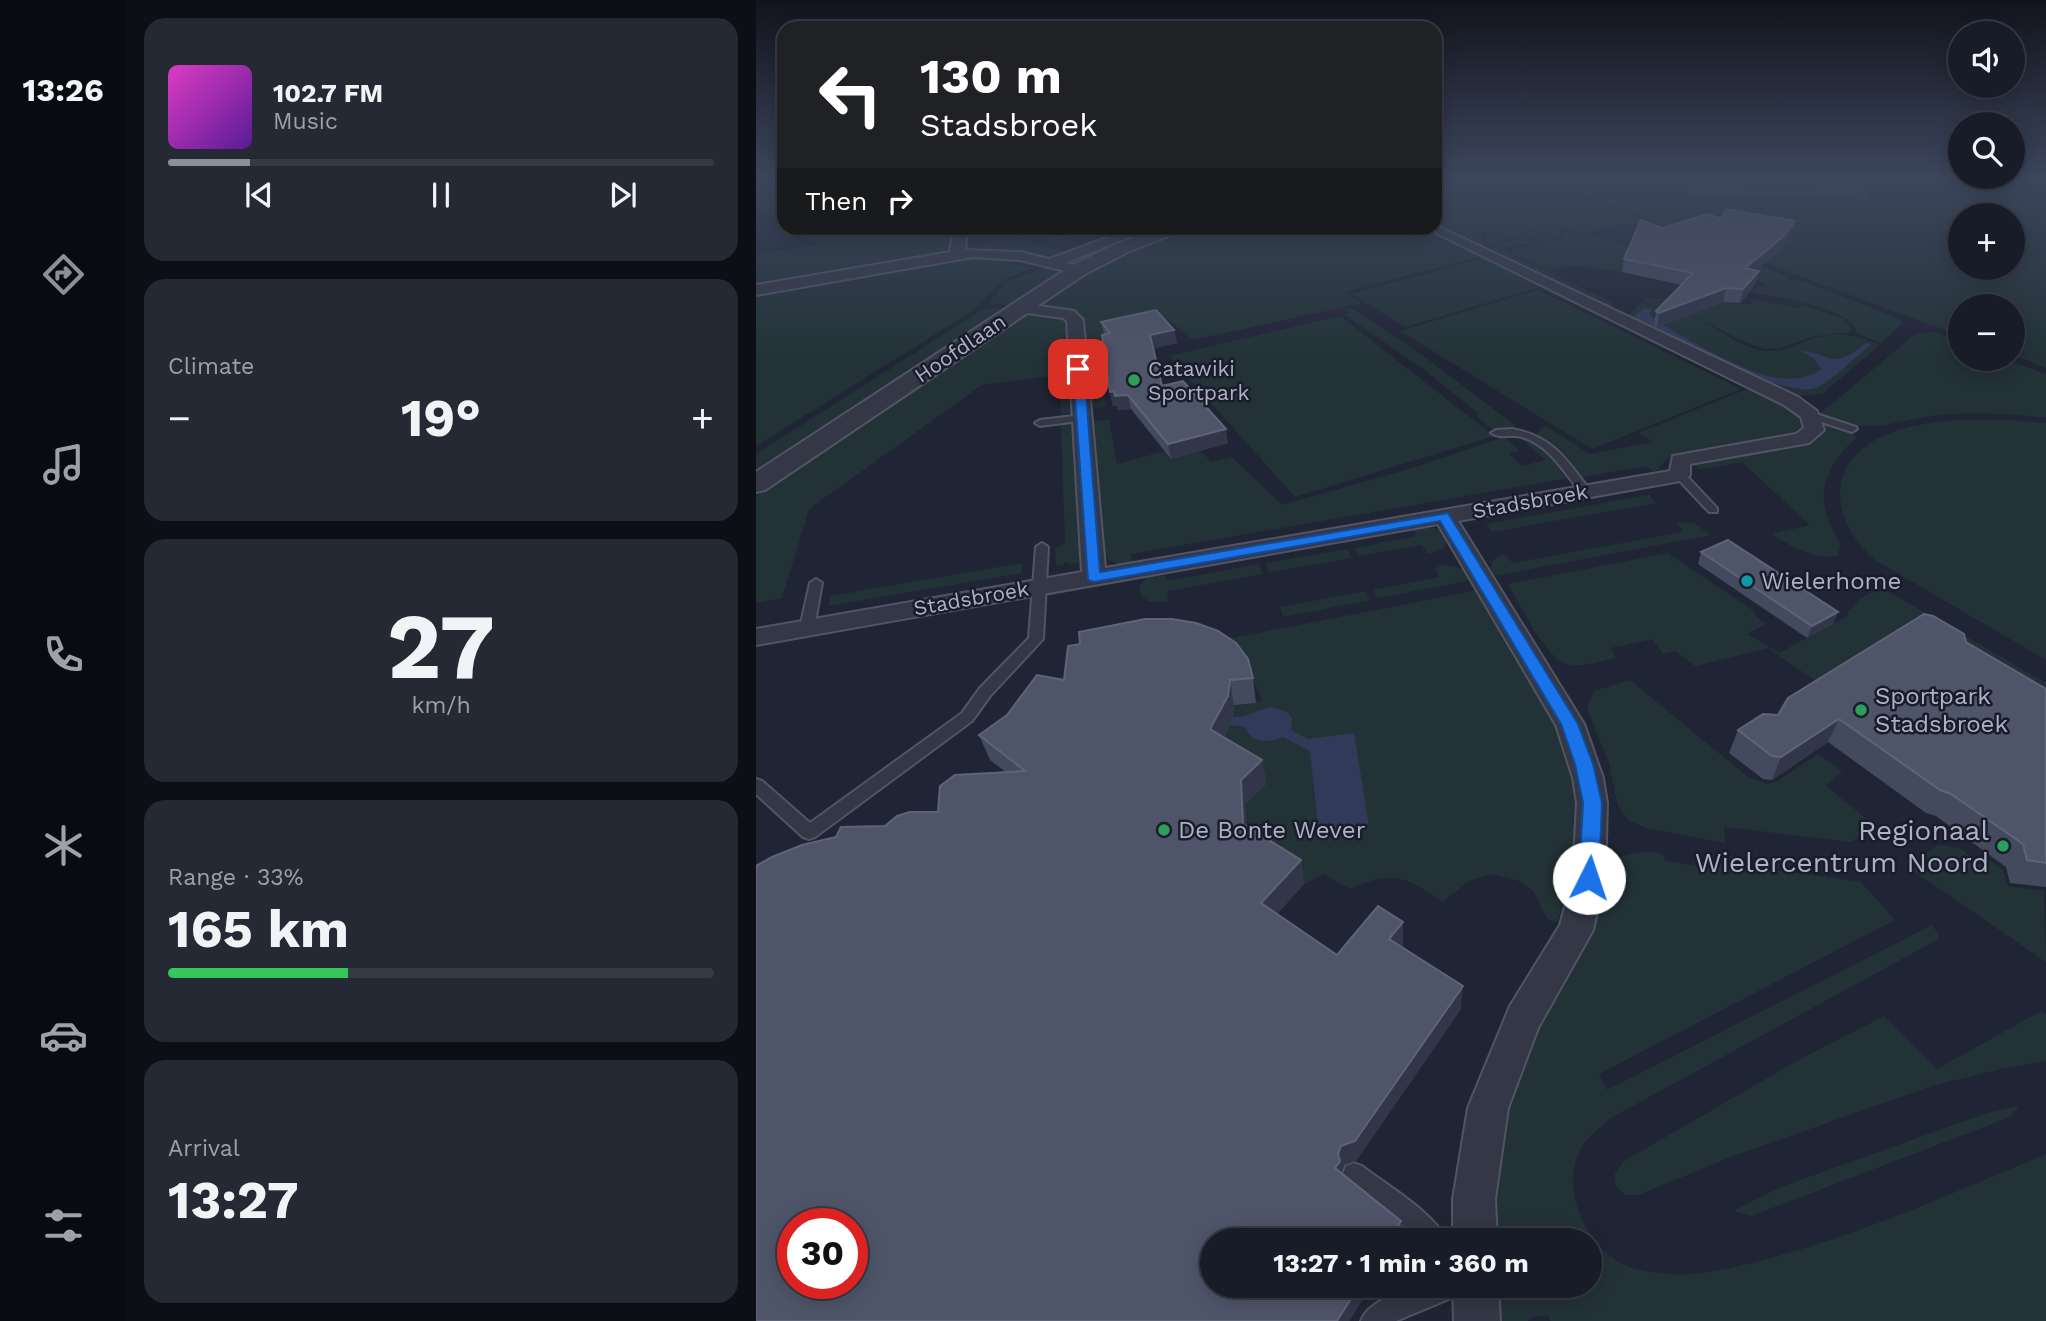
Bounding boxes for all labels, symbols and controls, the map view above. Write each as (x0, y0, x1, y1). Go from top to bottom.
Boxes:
map controls (1948, 21, 2025, 371)
button: sound (1948, 21, 2025, 98)
text: 130 m (920, 47, 1062, 105)
icon: left (805, 49, 896, 140)
text: 13:26 (22, 71, 104, 109)
text: 102.7 FM (273, 78, 383, 108)
text: Stadsbroek (920, 106, 1097, 144)
text: Music (273, 108, 338, 135)
button: search (1948, 112, 2025, 189)
icon: previous (240, 176, 278, 214)
icon: pause (422, 176, 460, 214)
icon: next (604, 176, 642, 214)
icon: right (881, 182, 919, 220)
text: Then (805, 186, 867, 216)
button: + (1948, 203, 2025, 280)
icon: directions (39, 250, 88, 299)
button: − (1948, 294, 2025, 371)
street label: Hoofdlaan (910, 308, 1010, 388)
pin (1048, 339, 1108, 399)
icon: arrive (1059, 350, 1097, 388)
text: Climate (168, 353, 254, 380)
place label: Catawiki Sportpark (1148, 356, 1249, 405)
marker: Catawiki Sportpark (1126, 372, 1142, 388)
text: 19° (401, 388, 481, 449)
text: − (168, 396, 191, 440)
text: + (691, 396, 714, 440)
icon: music (39, 440, 88, 489)
street label: Stadsbroek (1471, 479, 1590, 523)
place label: Wielerhome (1761, 567, 1901, 595)
marker: Wielerhome (1739, 573, 1755, 589)
street label: Stadsbroek (912, 576, 1031, 620)
text: 27 (387, 593, 495, 700)
icon: phone (39, 630, 88, 679)
place label: Sportpark Stadsbroek (1875, 682, 2008, 738)
text: km/h (411, 692, 471, 719)
marker: Sportpark Stadsbroek (1853, 702, 1869, 718)
place label: Regionaal Wielercentrum Noord (1695, 814, 1989, 879)
place label: De Bonte Wever (1178, 816, 1366, 844)
icon: climate (39, 821, 88, 870)
marker: De Bonte Wever (1156, 822, 1172, 838)
marker: Regionaal Wielercentrum Noord (1995, 838, 2011, 854)
position arrow (1552, 841, 1626, 915)
text: Range · 33% (168, 864, 303, 891)
text: 165 km (168, 899, 349, 960)
icon: car (39, 1011, 88, 1060)
text: Arrival (168, 1135, 240, 1162)
text: 13:27 (168, 1170, 299, 1231)
icon: filters (39, 1201, 88, 1250)
speed limit sign: 30 (777, 1208, 868, 1299)
text: 13:27 · 1 min · 360 m (1273, 1248, 1529, 1278)

